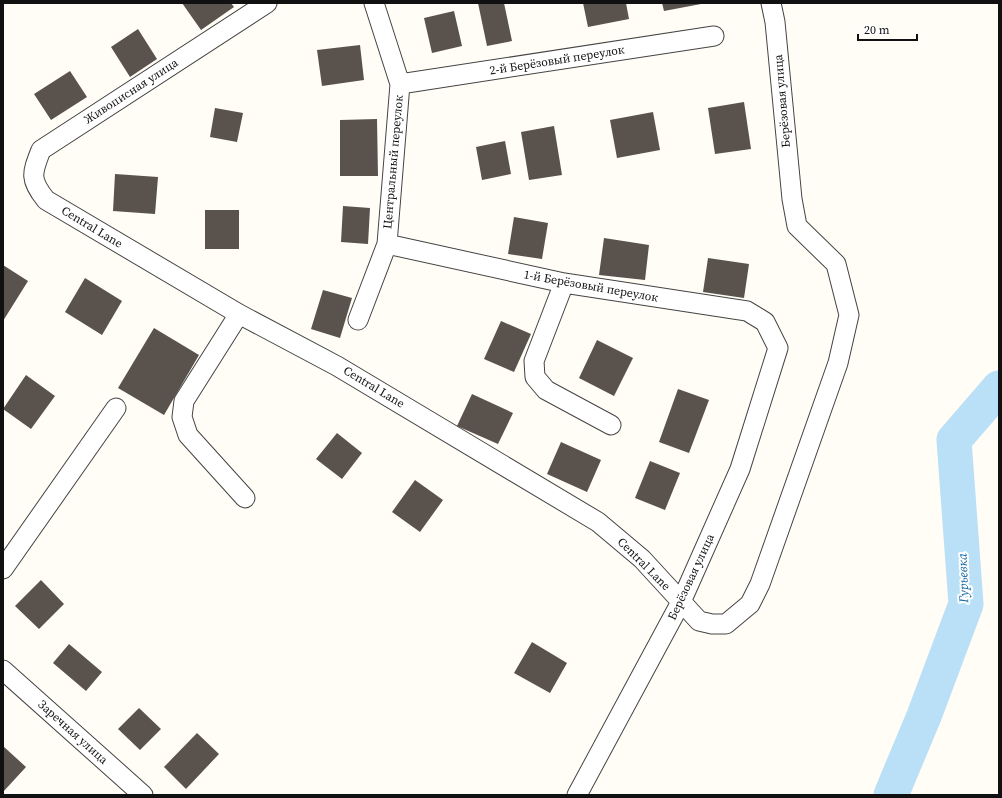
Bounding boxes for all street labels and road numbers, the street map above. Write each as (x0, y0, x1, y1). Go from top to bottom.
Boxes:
street label: 2-й Берёзовый переулок (488, 41, 626, 79)
street label: Берёзовая улица (770, 53, 794, 148)
street label: Живописная улица (81, 54, 182, 127)
street label: Центральный переулок (379, 94, 407, 230)
street label: Central Lane (58, 202, 126, 252)
street label: 1-й Берёзовый переулок (523, 266, 660, 306)
street label: Central Lane (340, 362, 408, 412)
street label: Берёзовая улица (664, 530, 718, 623)
street label: Central Lane (614, 534, 674, 594)
street label: Заречная улица (35, 696, 112, 768)

